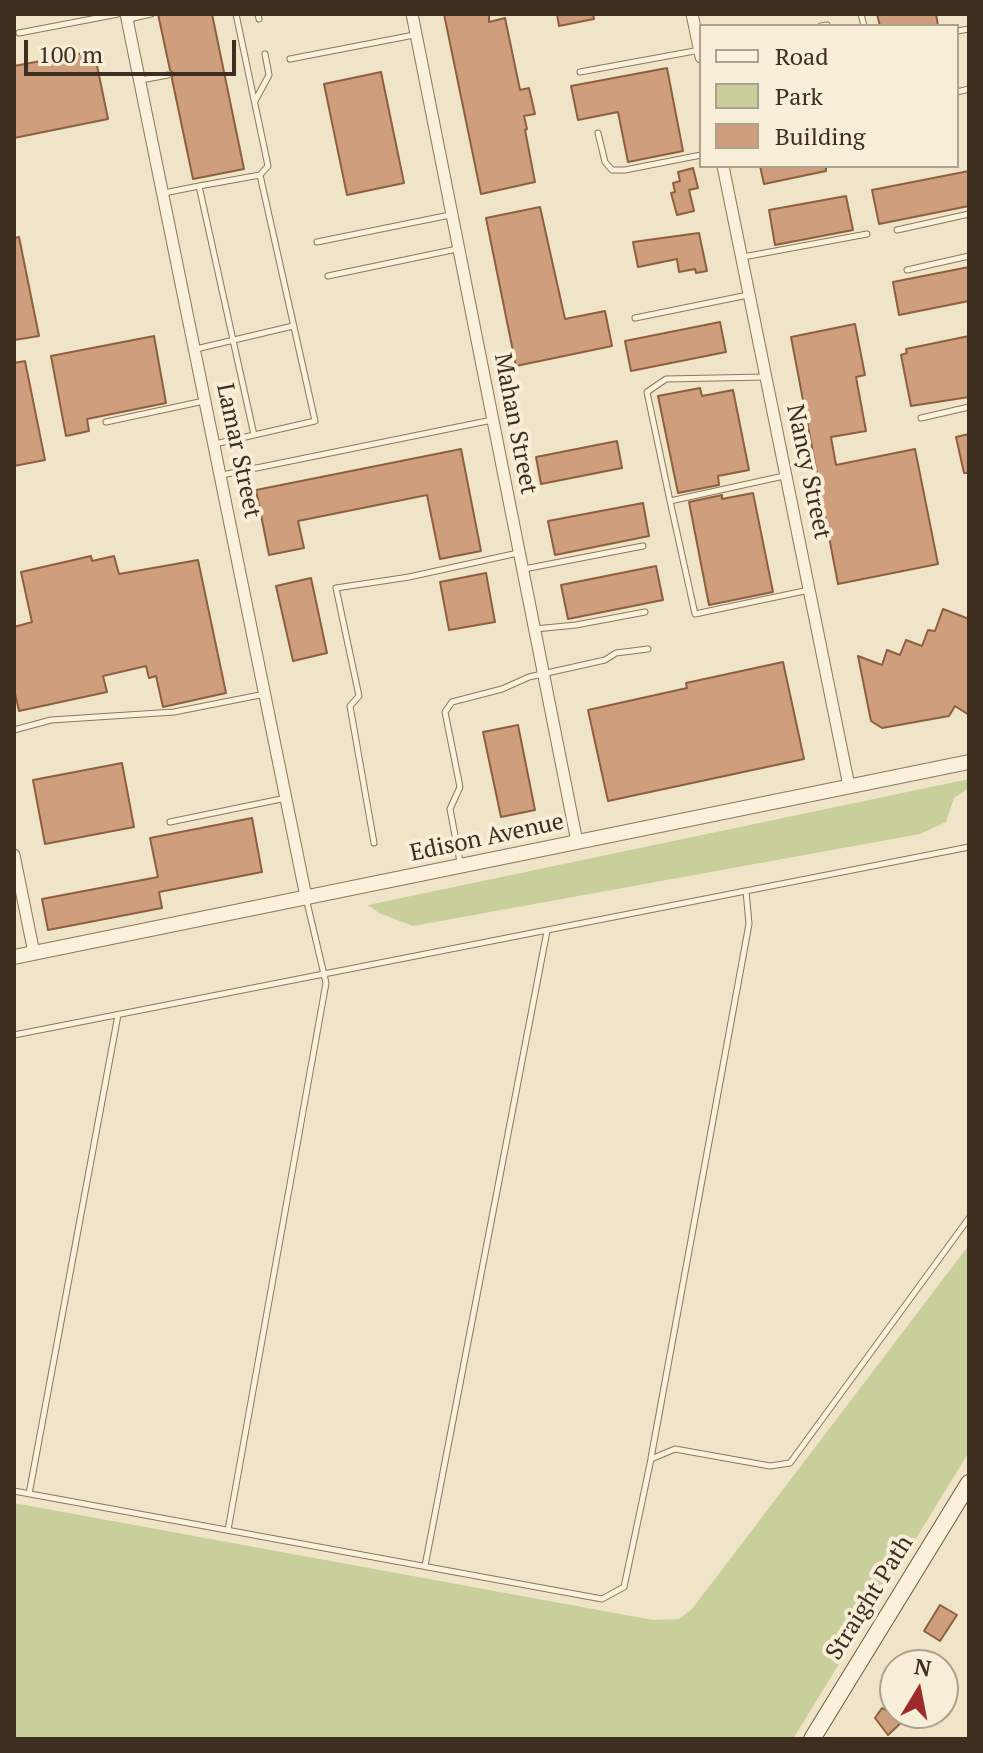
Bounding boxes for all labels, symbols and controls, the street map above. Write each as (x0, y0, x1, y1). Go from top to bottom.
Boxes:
scale bar (28, 24, 240, 74)
legend (699, 24, 959, 168)
text: 100 m (38, 38, 103, 70)
text: Road (775, 40, 829, 72)
text: Park (775, 80, 823, 112)
text: Building (775, 120, 865, 152)
street label: Mahan Street (487, 351, 543, 497)
street label: Lamar Street (210, 381, 266, 521)
street label: Nancy Street (780, 402, 836, 542)
street label: Edison Avenue (407, 808, 567, 868)
street label: Straight Path (820, 1531, 920, 1665)
north arrow (879, 1649, 959, 1729)
text: N (912, 1651, 934, 1683)

